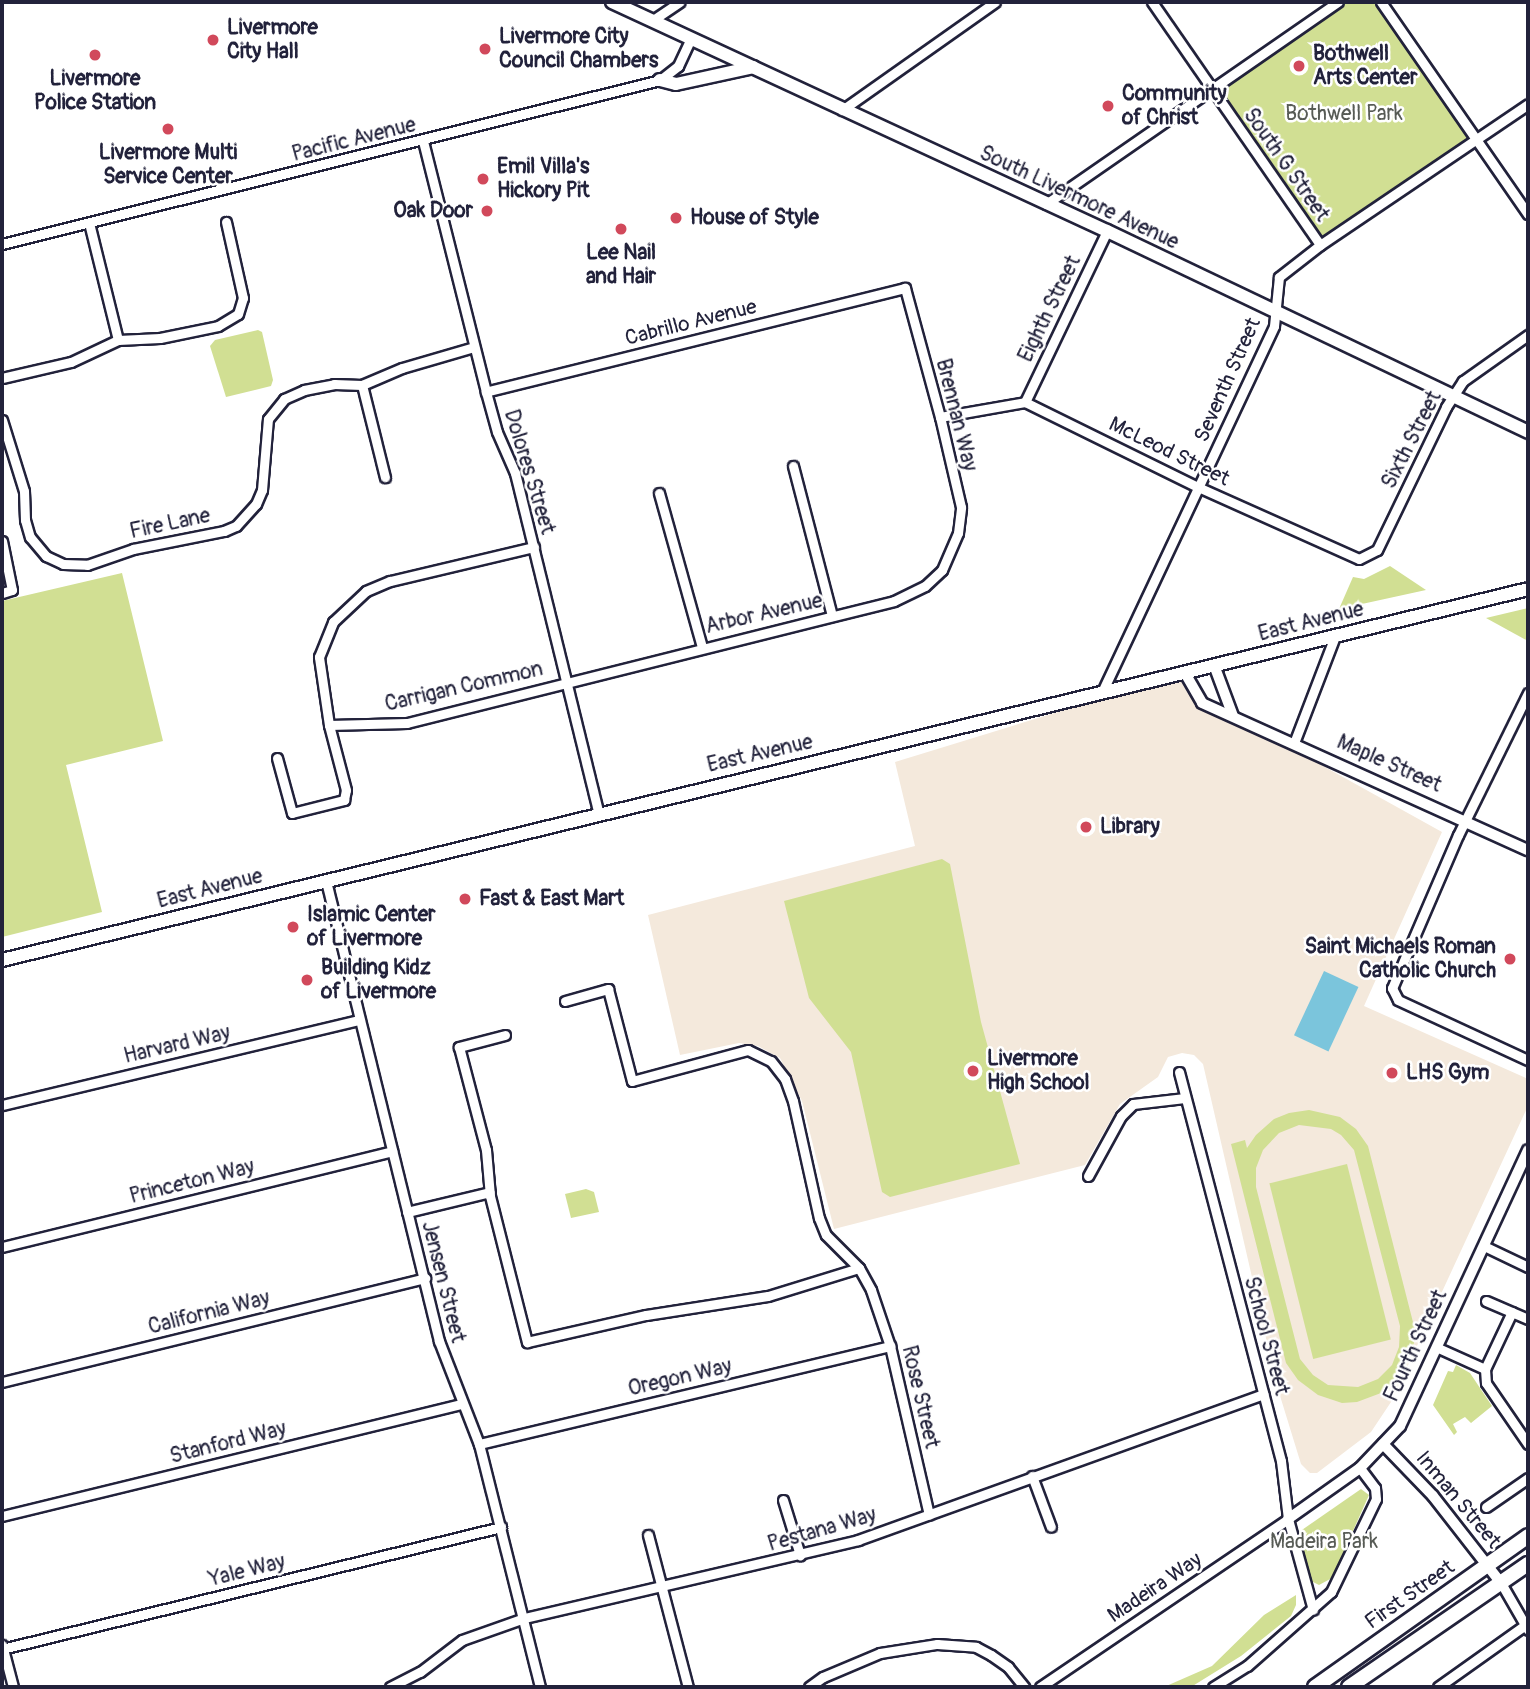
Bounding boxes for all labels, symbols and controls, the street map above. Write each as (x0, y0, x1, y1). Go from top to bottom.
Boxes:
place label: Livermore City Hall (227, 15, 318, 65)
place label: Livermore City Council Chambers (499, 24, 658, 74)
marker: Livermore City Hall (205, 32, 221, 48)
marker: Livermore City Council Chambers (477, 41, 493, 57)
place label: Bothwell Arts Center (1313, 41, 1417, 91)
marker: Livermore Police Station (87, 47, 103, 63)
marker: Bothwell Arts Center (1291, 58, 1307, 74)
place label: Livermore Police Station (34, 66, 156, 116)
place label: Community of Christ (1122, 81, 1227, 131)
marker: Community of Christ (1100, 98, 1116, 114)
park label: Bothwell Park (1285, 101, 1403, 127)
street label: South G Street (1238, 104, 1334, 226)
street label: Pacific Avenue (289, 112, 419, 168)
marker: Livermore Multi Service Center (160, 121, 176, 137)
place label: Livermore Multi Service Center (99, 140, 237, 190)
street label: South Livermore Avenue (975, 141, 1183, 255)
place label: Emil Villa's Hickory Pit (497, 154, 590, 204)
marker: Emil Villa's Hickory Pit (475, 171, 491, 187)
place label: Oak Door (393, 198, 473, 224)
marker: Oak Door (479, 203, 495, 219)
place label: House of Style (690, 205, 819, 231)
marker: House of Style (668, 210, 684, 226)
marker: Lee Nail and Hair (613, 221, 629, 237)
place label: Lee Nail and Hair (586, 240, 656, 290)
street label: Eighth Street (1013, 252, 1087, 366)
street label: Cabrillo Avenue (623, 294, 759, 352)
street label: Seventh Street (1189, 314, 1267, 446)
street label: Brennan Way (930, 356, 982, 474)
street label: Sixth Street (1377, 387, 1447, 493)
street label: Dolores Street (498, 407, 560, 537)
street label: McLeod Street (1105, 412, 1233, 492)
street label: Fire Lane (127, 503, 213, 545)
street label: Arbor Avenue (703, 588, 825, 640)
street label: East Avenue (1256, 597, 1366, 647)
street label: Carrigan Common (383, 657, 545, 717)
street label: East Avenue (705, 730, 815, 778)
street label: Maple Street (1333, 730, 1445, 798)
place label: Library (1100, 814, 1160, 840)
marker: Library (1078, 819, 1094, 835)
street label: East Avenue (155, 864, 265, 914)
place label: Fast & East Mart (479, 886, 624, 912)
marker: Fast & East Mart (457, 891, 473, 907)
place label: Islamic Center of Livermore (307, 902, 436, 952)
marker: Islamic Center of Livermore (285, 919, 301, 935)
place label: Saint Michaels Roman Catholic Church (1305, 934, 1496, 984)
marker: Saint Michaels Roman Catholic Church (1502, 951, 1518, 967)
place label: Building Kidz of Livermore (321, 955, 436, 1005)
marker: Building Kidz of Livermore (299, 972, 315, 988)
street label: Harvard Way (121, 1021, 233, 1069)
place label: Livermore High School (987, 1046, 1090, 1096)
place label: LHS Gym (1406, 1060, 1489, 1086)
marker: Livermore High School (965, 1063, 981, 1079)
marker: LHS Gym (1384, 1065, 1400, 1081)
street label: Princeton Way (127, 1154, 257, 1210)
street label: Jensen Street (416, 1219, 470, 1345)
street label: School Street (1238, 1274, 1294, 1398)
street label: California Way (146, 1286, 272, 1340)
street label: Fourth Street (1379, 1286, 1453, 1406)
street label: Rose Street (896, 1343, 944, 1451)
street label: Oregon Way (626, 1354, 734, 1402)
street label: Stanford Way (167, 1416, 289, 1470)
street label: Inman Street (1410, 1446, 1506, 1554)
street label: Pestana Way (765, 1502, 879, 1558)
park label: Madeira Park (1270, 1529, 1378, 1555)
street label: Madeira Way (1103, 1547, 1207, 1629)
street label: Yale Way (206, 1549, 288, 1593)
street label: First Street (1360, 1555, 1460, 1635)

